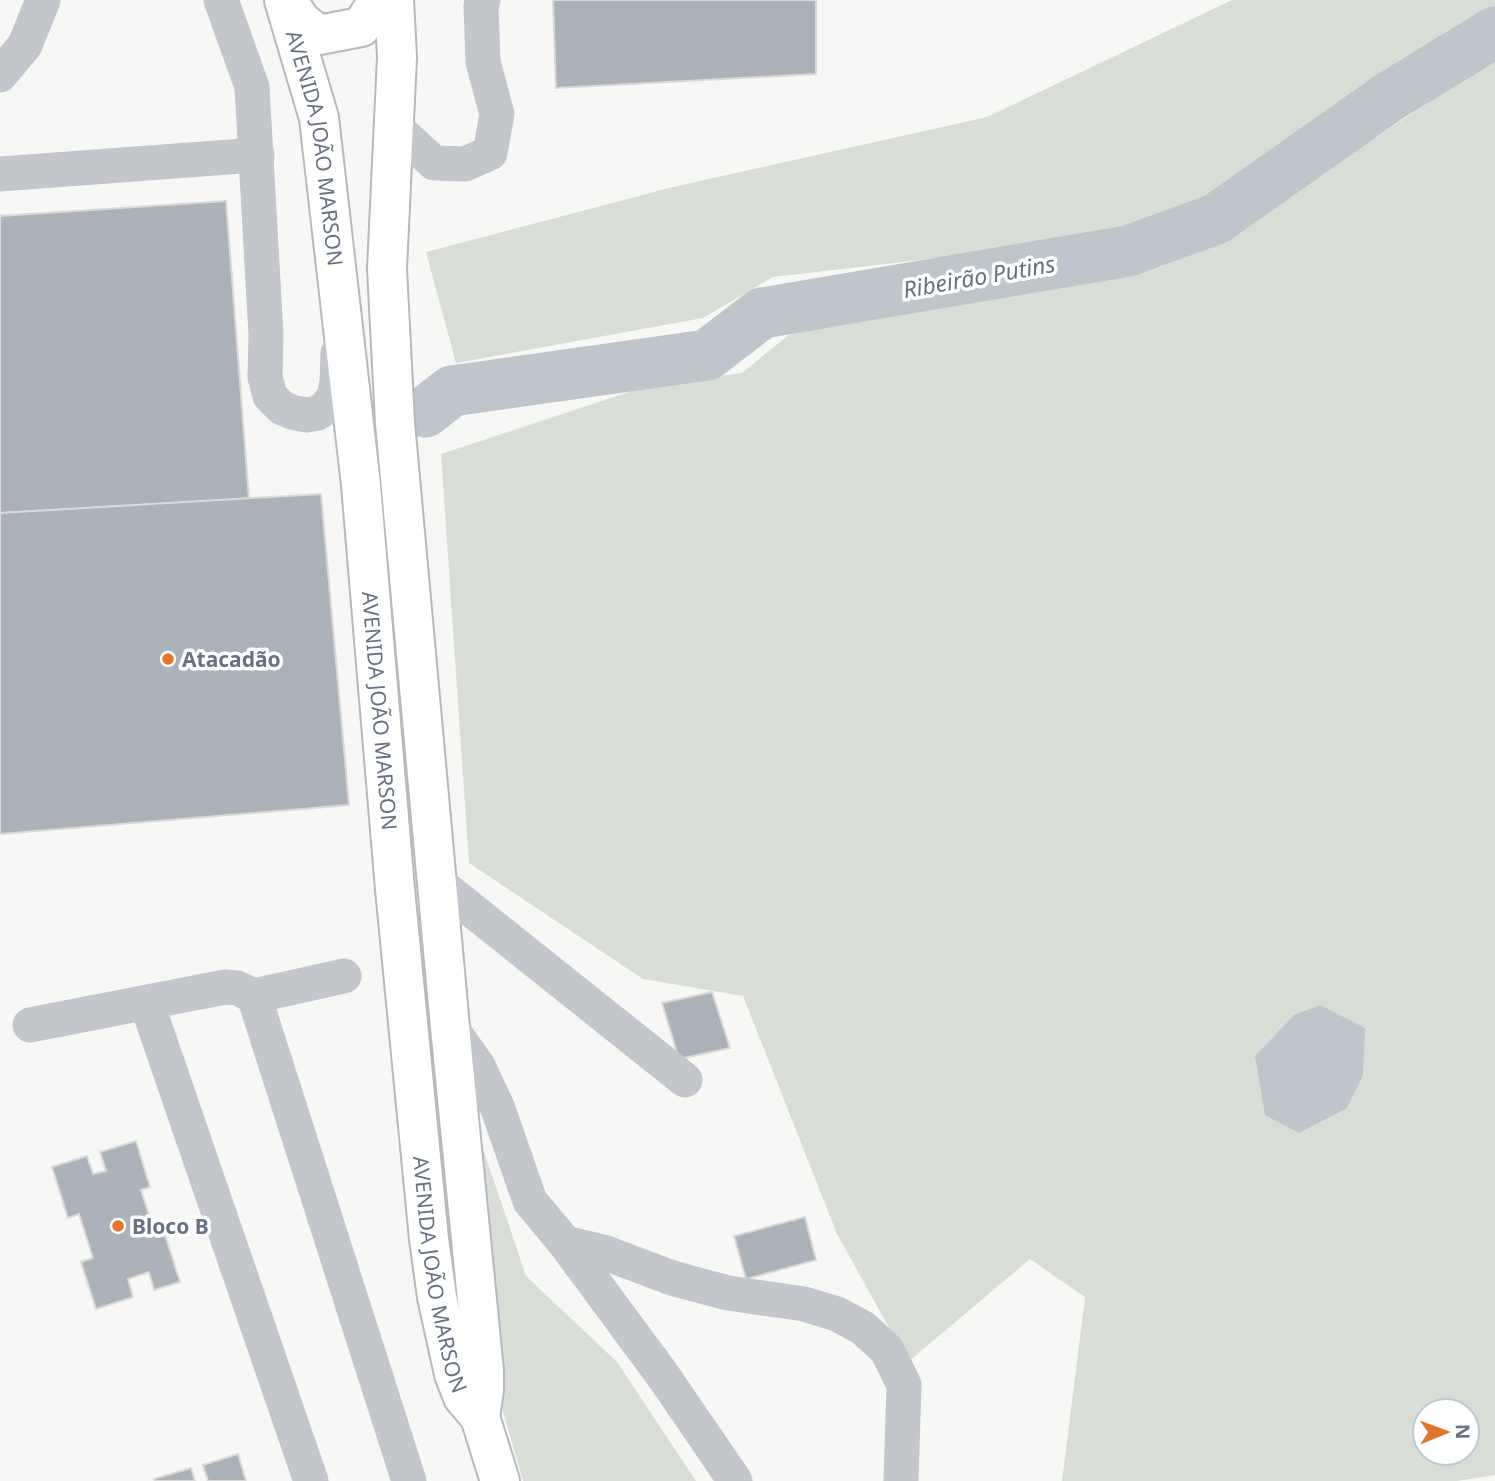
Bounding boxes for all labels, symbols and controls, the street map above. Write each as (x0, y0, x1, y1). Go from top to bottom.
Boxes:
street label: AVENIDA JOÃO MARSON (280, 27, 350, 267)
water label: Ribeirão Putins (901, 247, 1058, 305)
street label: AVENIDA JOÃO MARSON (356, 590, 404, 831)
place label: Atacadão (182, 645, 281, 673)
marker: Atacadão (160, 651, 176, 667)
street label: AVENIDA JOÃO MARSON (407, 1155, 474, 1397)
place label: Bloco B (132, 1212, 209, 1240)
marker: Bloco B (110, 1218, 126, 1234)
north arrow (1411, 1397, 1481, 1467)
text: N (1450, 1424, 1476, 1440)

